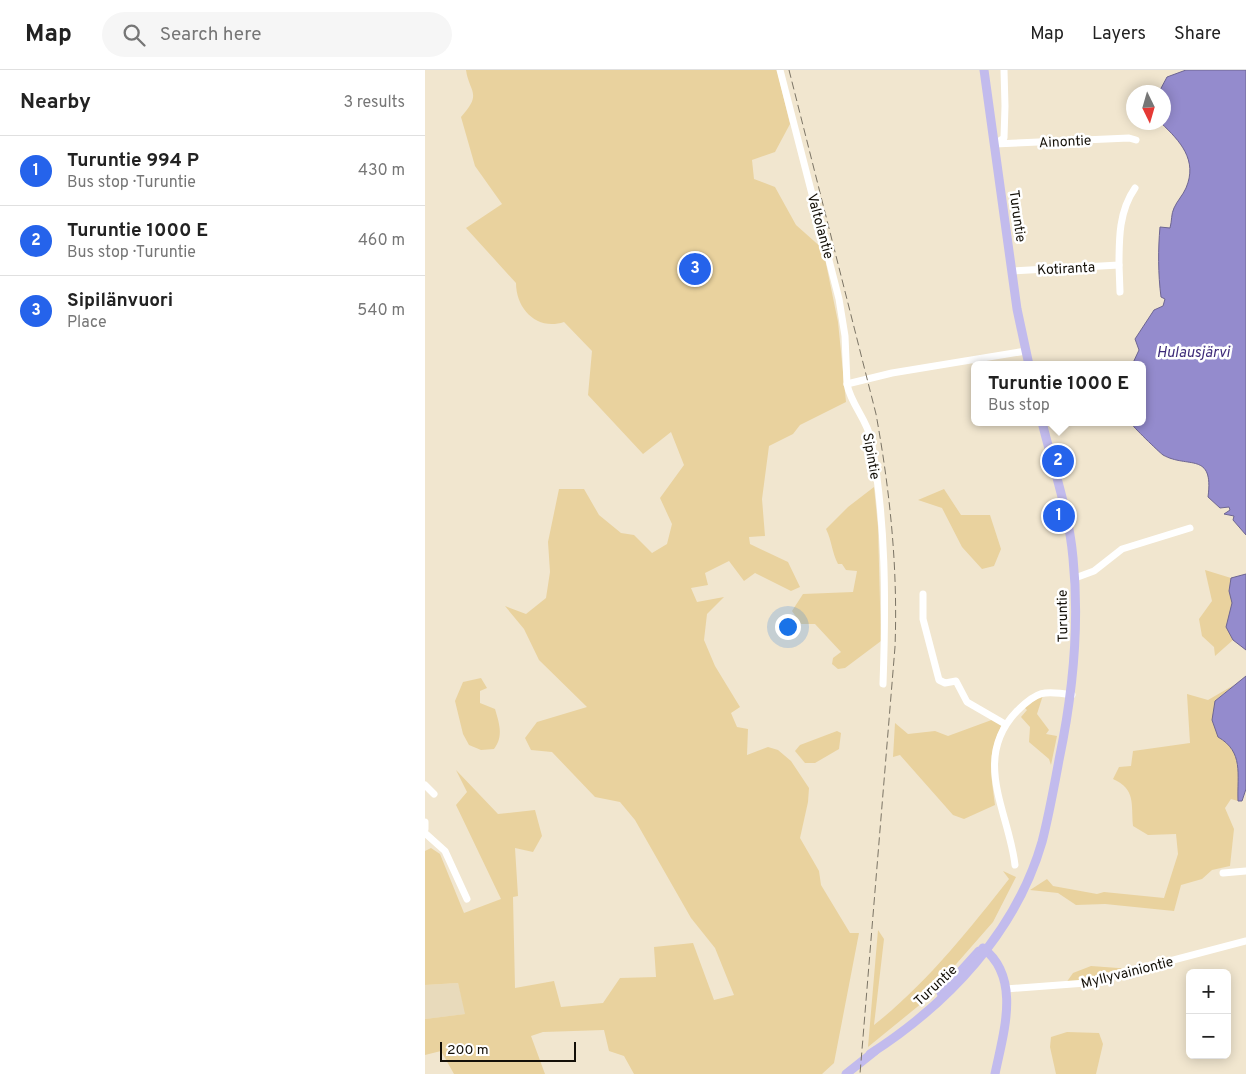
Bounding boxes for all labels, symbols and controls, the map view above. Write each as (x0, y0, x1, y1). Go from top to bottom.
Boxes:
search box (102, 12, 452, 57)
text: Map (25, 20, 72, 50)
icon: search (120, 21, 148, 49)
text: Search here (160, 23, 261, 47)
text: Map (1030, 23, 1064, 46)
text: Layers (1092, 23, 1146, 46)
text: Share (1174, 23, 1221, 46)
north arrow (1126, 85, 1171, 130)
text: Nearby (20, 89, 91, 116)
text: 3 results (343, 93, 405, 113)
street label: Ainontie (1038, 133, 1092, 152)
text: Turuntie 994 P (67, 149, 199, 173)
text: 1 (33, 161, 39, 181)
text: 430 m (358, 161, 405, 181)
text: Bus stop · Turuntie (67, 173, 196, 193)
street label: Turuntie (1004, 189, 1029, 243)
street label: Valtolantie (803, 192, 836, 261)
text: Turuntie 1000 E (67, 219, 208, 243)
text: 2 (31, 231, 41, 251)
text: 460 m (358, 231, 405, 251)
text: Bus stop · Turuntie (67, 243, 196, 263)
pin: 3 (679, 250, 711, 288)
street label: Kotiranta (1037, 259, 1095, 280)
text: Sipilänvuori (67, 289, 173, 313)
text: 3 (31, 301, 41, 321)
text: 540 m (357, 301, 405, 321)
text: Place (67, 313, 107, 333)
water label: Hulausjärvi (1156, 344, 1231, 363)
popup (971, 361, 1146, 426)
text: Turuntie 1000 E (988, 372, 1129, 396)
text: Bus stop (988, 396, 1050, 416)
street label: Sipintie (858, 432, 883, 481)
pin: 2 (1042, 442, 1074, 480)
pin: 1 (1043, 497, 1075, 535)
street label: Turuntie (1055, 590, 1072, 642)
your location (775, 614, 801, 640)
street label: Myllyvainiontie (1079, 954, 1175, 993)
street label: Turuntie (911, 962, 961, 1010)
map controls (1186, 969, 1231, 1059)
button: + (1186, 969, 1231, 1014)
button: − (1186, 1014, 1231, 1059)
scale bar (440, 1039, 576, 1062)
text: 200 m (447, 1042, 489, 1059)

